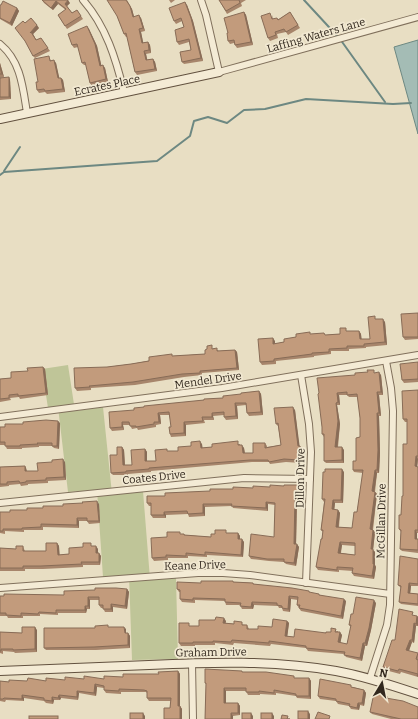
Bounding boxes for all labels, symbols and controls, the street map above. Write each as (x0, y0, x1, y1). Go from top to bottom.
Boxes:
street label: Laffing Waters Lane (265, 15, 367, 56)
street label: Ecrates Place (73, 72, 141, 99)
street label: Mendel Drive (174, 369, 242, 392)
street label: Dillon Drive (293, 448, 308, 508)
street label: Coates Drive (122, 468, 186, 487)
street label: McGillan Drive (374, 483, 389, 559)
street label: Keane Drive (164, 558, 226, 573)
street label: Graham Drive (175, 645, 247, 660)
north arrow (362, 663, 402, 703)
text: N (378, 667, 389, 681)

